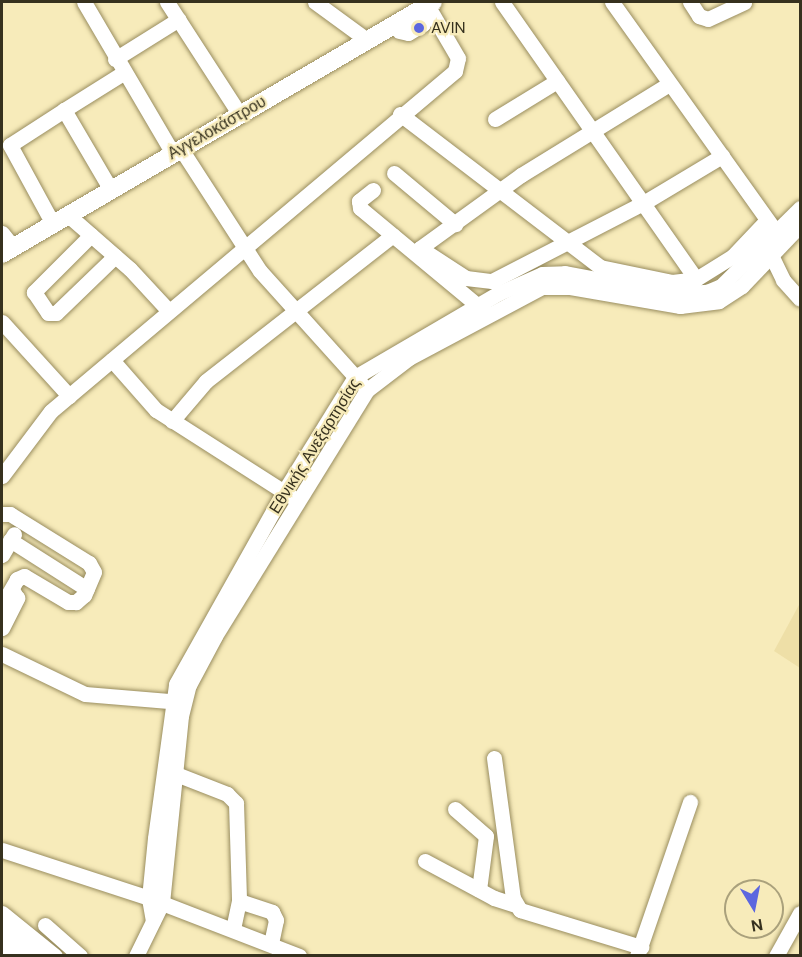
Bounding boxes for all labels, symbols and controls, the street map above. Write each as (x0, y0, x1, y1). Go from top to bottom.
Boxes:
place label: AVIN (431, 18, 466, 38)
marker: AVIN (412, 21, 426, 35)
street label: Αγγελοκάστρου (164, 92, 270, 164)
street label: Εθνικής Ανεξαρτησίας (266, 375, 364, 517)
north arrow (724, 879, 784, 939)
text: N (749, 914, 764, 937)

